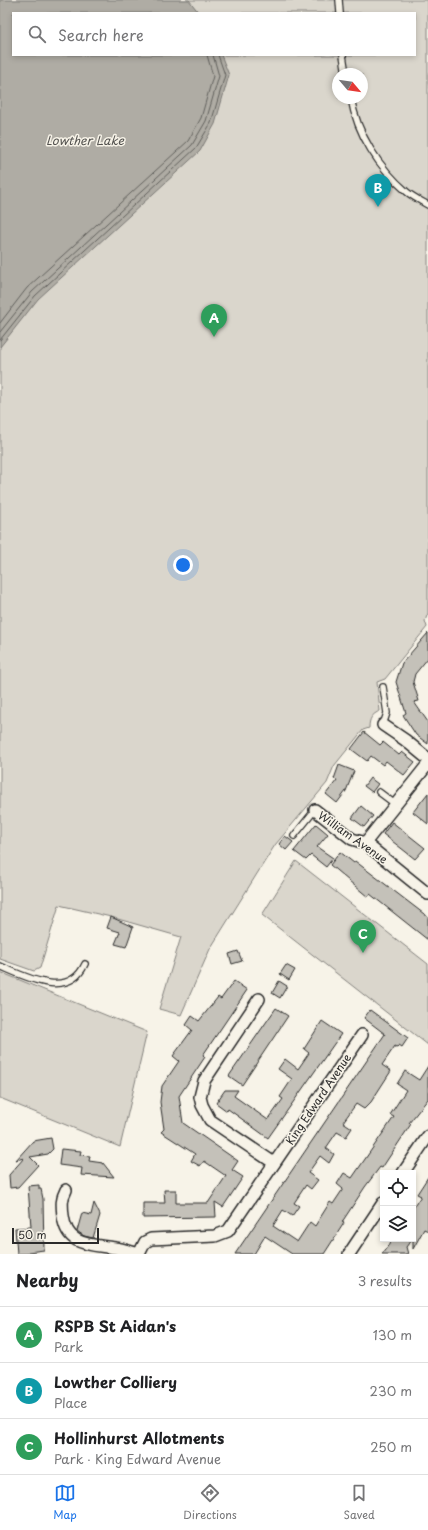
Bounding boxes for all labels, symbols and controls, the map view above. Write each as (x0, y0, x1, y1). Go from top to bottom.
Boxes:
search box (12, 12, 416, 56)
icon: search (26, 23, 48, 45)
text: Search here (58, 23, 144, 46)
north arrow (332, 68, 368, 104)
water label: Lowther Lake (46, 131, 125, 149)
pin: B (365, 174, 391, 207)
pin: A (201, 304, 227, 337)
your location (173, 555, 193, 575)
street label: William Avenue (315, 807, 391, 867)
pin: C (350, 920, 376, 953)
street label: King Edward Avenue (281, 1050, 355, 1148)
map controls (380, 1170, 416, 1242)
button: locate (380, 1170, 416, 1206)
button: layers (380, 1206, 416, 1242)
scale bar (12, 1226, 99, 1245)
text: 50 m (18, 1226, 47, 1243)
text: Nearby (16, 1267, 78, 1293)
text: 3 results (358, 1271, 412, 1290)
text: RSPB St Aidan's (54, 1314, 176, 1337)
text: A (24, 1325, 34, 1344)
text: 130 m (373, 1325, 412, 1344)
text: Park (54, 1337, 83, 1356)
text: Lowther Colliery (54, 1370, 177, 1393)
text: B (25, 1381, 33, 1400)
text: 230 m (370, 1381, 412, 1400)
text: Place (54, 1393, 87, 1412)
text: Hollinhurst Allotments (54, 1426, 224, 1449)
text: C (24, 1437, 34, 1456)
text: 250 m (370, 1437, 412, 1456)
text: Park · King Edward Avenue (54, 1449, 221, 1468)
tab: Map (53, 1482, 77, 1523)
tab: Directions (183, 1482, 237, 1523)
tab: Saved (343, 1482, 375, 1523)

